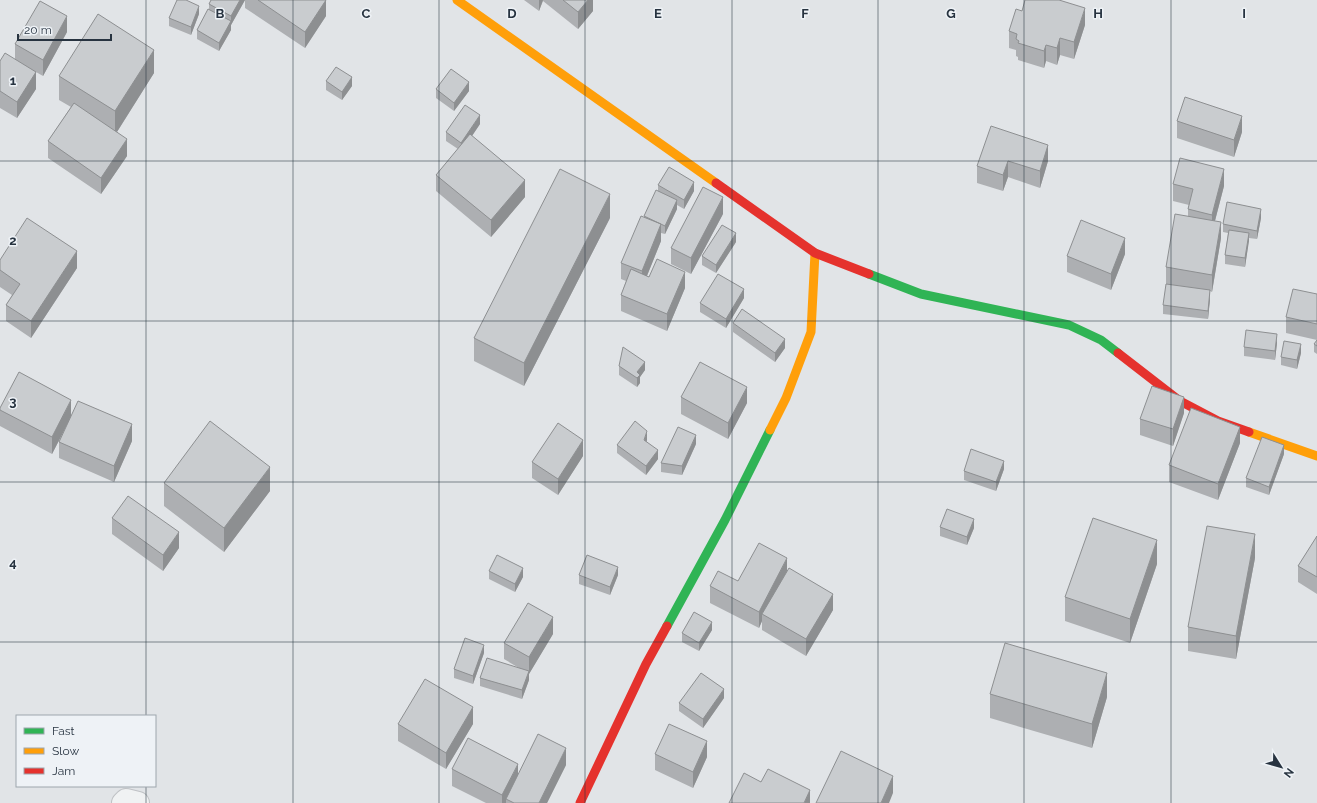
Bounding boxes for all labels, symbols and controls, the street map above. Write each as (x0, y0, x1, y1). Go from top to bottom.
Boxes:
text: B (216, 6, 225, 21)
text: C (362, 6, 371, 21)
text: D (507, 6, 517, 21)
text: E (654, 6, 662, 21)
text: F (801, 6, 809, 21)
text: G (946, 6, 956, 21)
text: H (1093, 6, 1103, 21)
text: I (1242, 6, 1246, 21)
scale bar (18, 16, 111, 42)
text: 20 m (24, 23, 52, 37)
text: 1 (10, 73, 17, 88)
text: 2 (9, 233, 17, 248)
text: 3 (9, 394, 17, 409)
text: 4 (9, 555, 17, 570)
legend (16, 715, 156, 787)
text: Fast (52, 724, 75, 738)
text: Slow (52, 744, 79, 758)
north arrow (1261, 747, 1301, 787)
text: Jam (52, 764, 75, 778)
text: N (1281, 765, 1296, 780)

